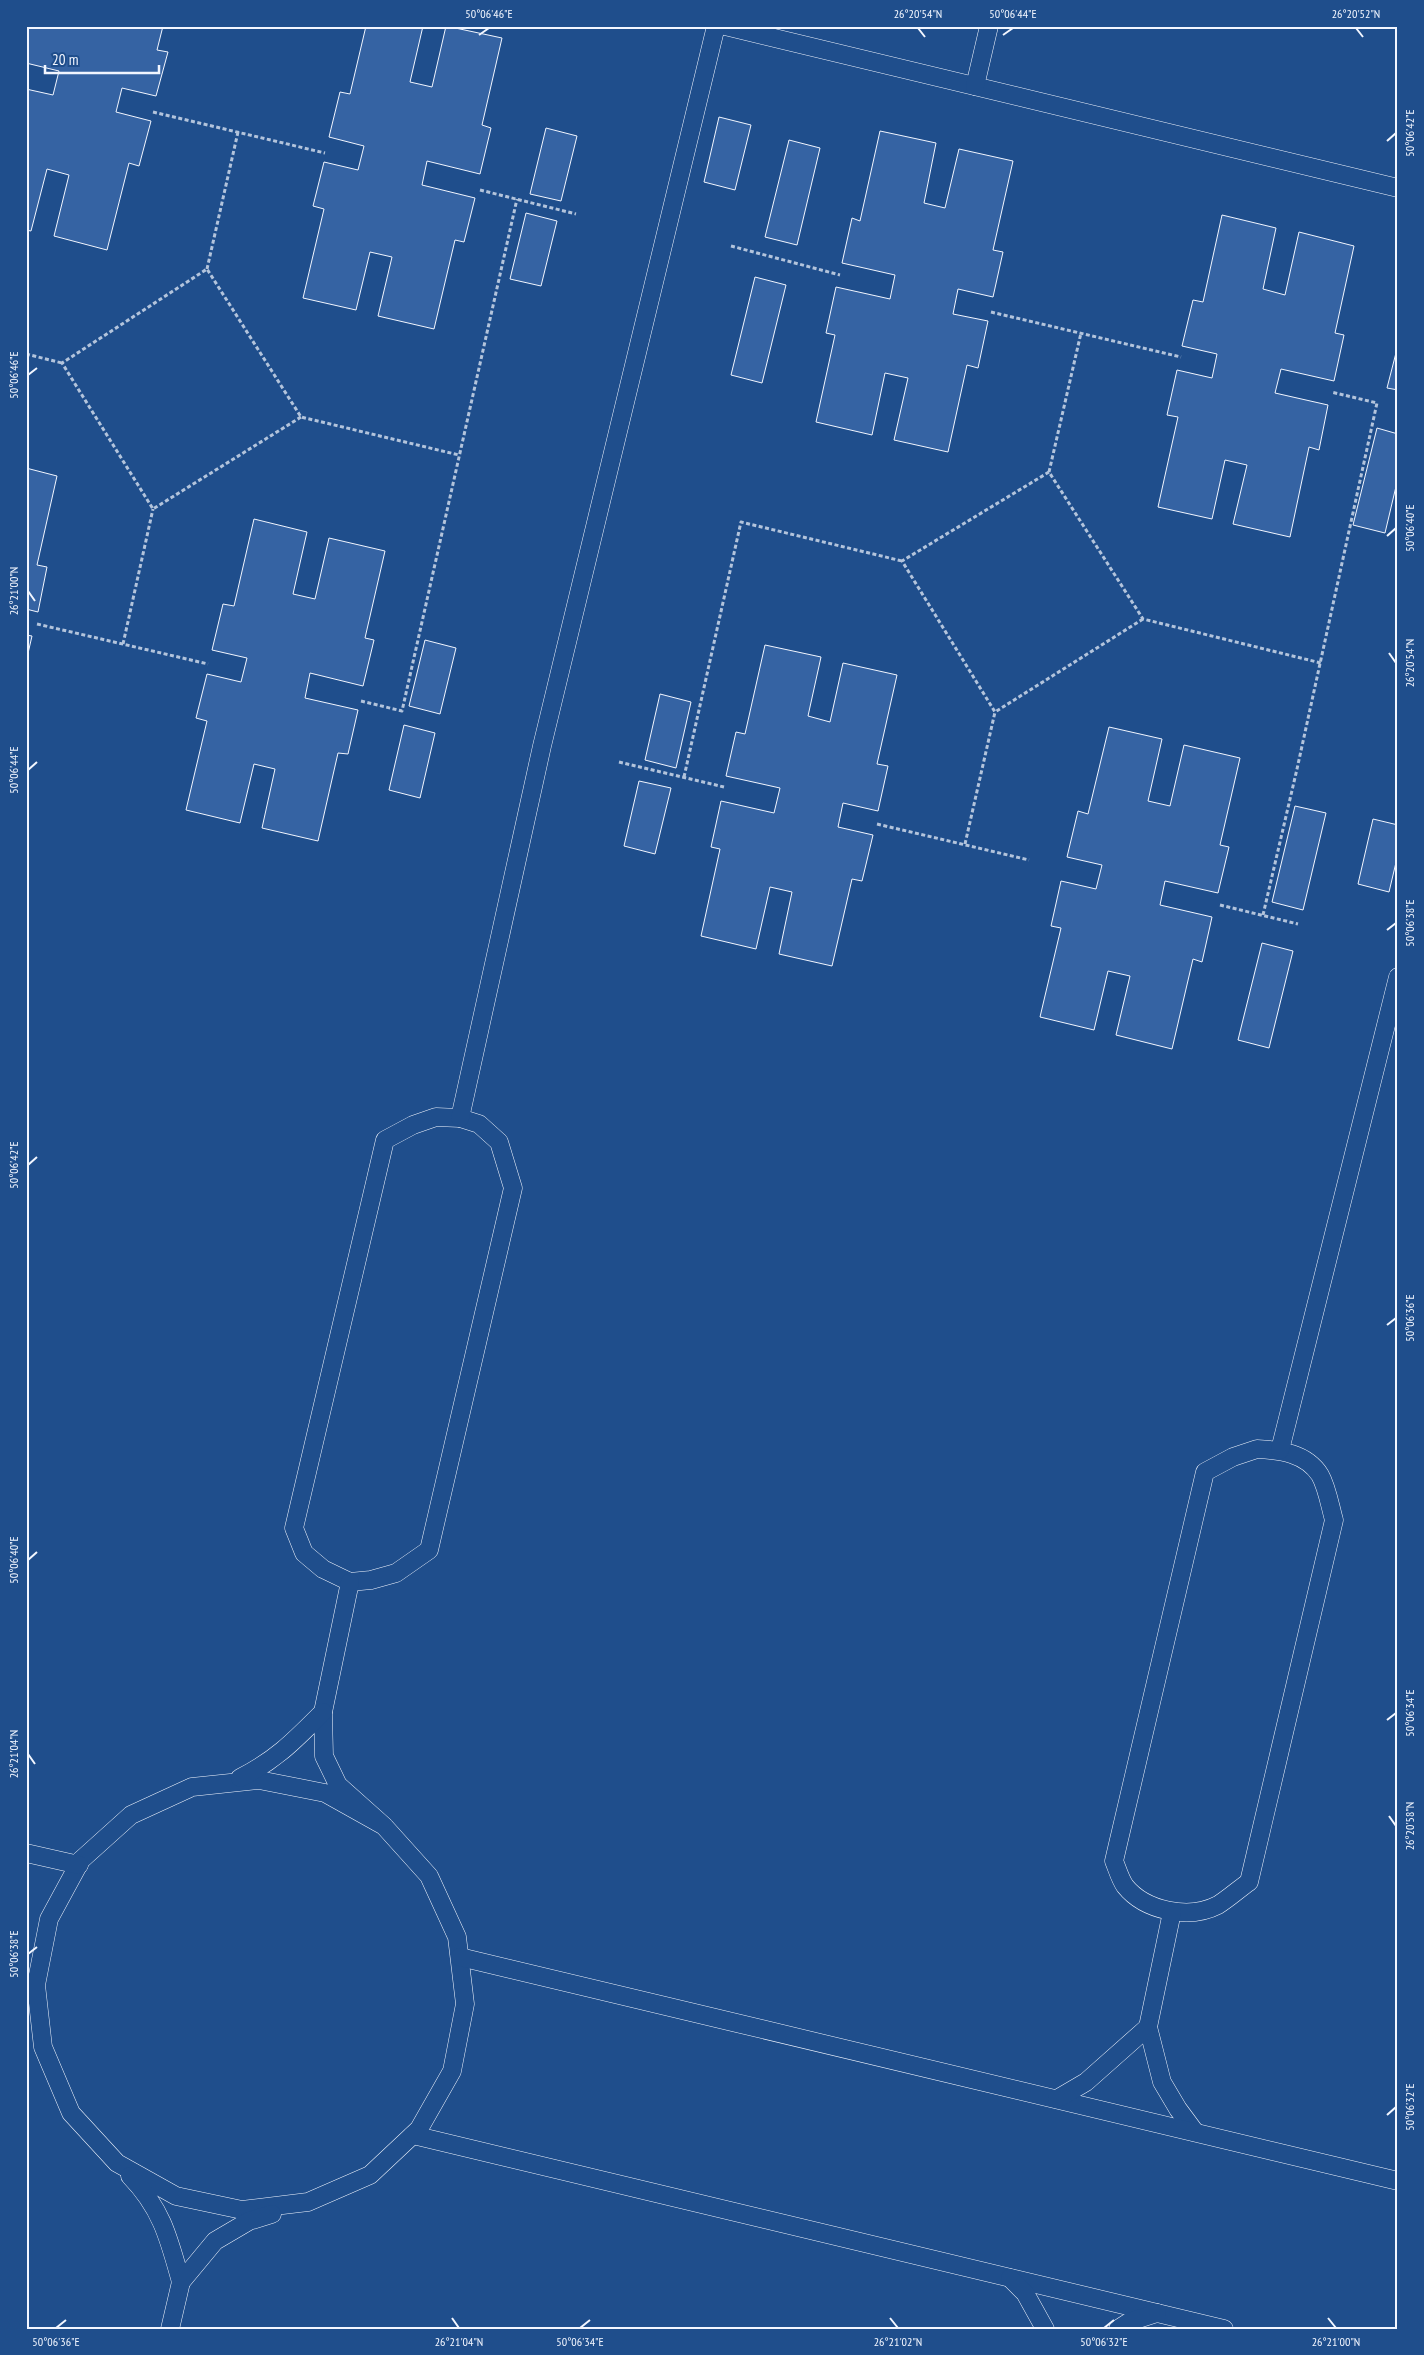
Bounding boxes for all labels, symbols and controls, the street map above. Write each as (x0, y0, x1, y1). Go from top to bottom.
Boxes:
text: 50°06'46"E (465, 6, 513, 21)
text: 26°20'54"N (894, 6, 942, 21)
text: 50°06'44"E (989, 6, 1037, 21)
text: 26°20'52"N (1332, 6, 1380, 21)
scale bar (45, 42, 159, 74)
text: 20 m (52, 50, 78, 69)
text: 50°06'42"E (1402, 109, 1417, 157)
text: 50°06'46"E (6, 351, 21, 399)
text: 50°06'40"E (1402, 504, 1417, 552)
text: 26°21'00"N (6, 567, 21, 615)
text: 26°20'54"N (1402, 639, 1417, 687)
text: 50°06'44"E (6, 746, 21, 794)
text: 50°06'38"E (1402, 899, 1417, 947)
text: 50°06'42"E (6, 1141, 21, 1189)
text: 50°06'36"E (1402, 1294, 1417, 1342)
text: 50°06'40"E (6, 1536, 21, 1584)
text: 50°06'34"E (1402, 1689, 1417, 1737)
text: 26°21'04"N (6, 1730, 21, 1778)
text: 26°20'58"N (1402, 1802, 1417, 1850)
text: 50°06'38"E (6, 1930, 21, 1978)
text: 50°06'32"E (1402, 2083, 1417, 2131)
text: 50°06'36"E (32, 2334, 80, 2349)
text: 26°21'04"N (435, 2334, 483, 2349)
text: 50°06'34"E (556, 2334, 604, 2349)
text: 26°21'02"N (874, 2334, 922, 2349)
text: 50°06'32"E (1080, 2334, 1128, 2349)
text: 26°21'00"N (1312, 2334, 1360, 2349)

